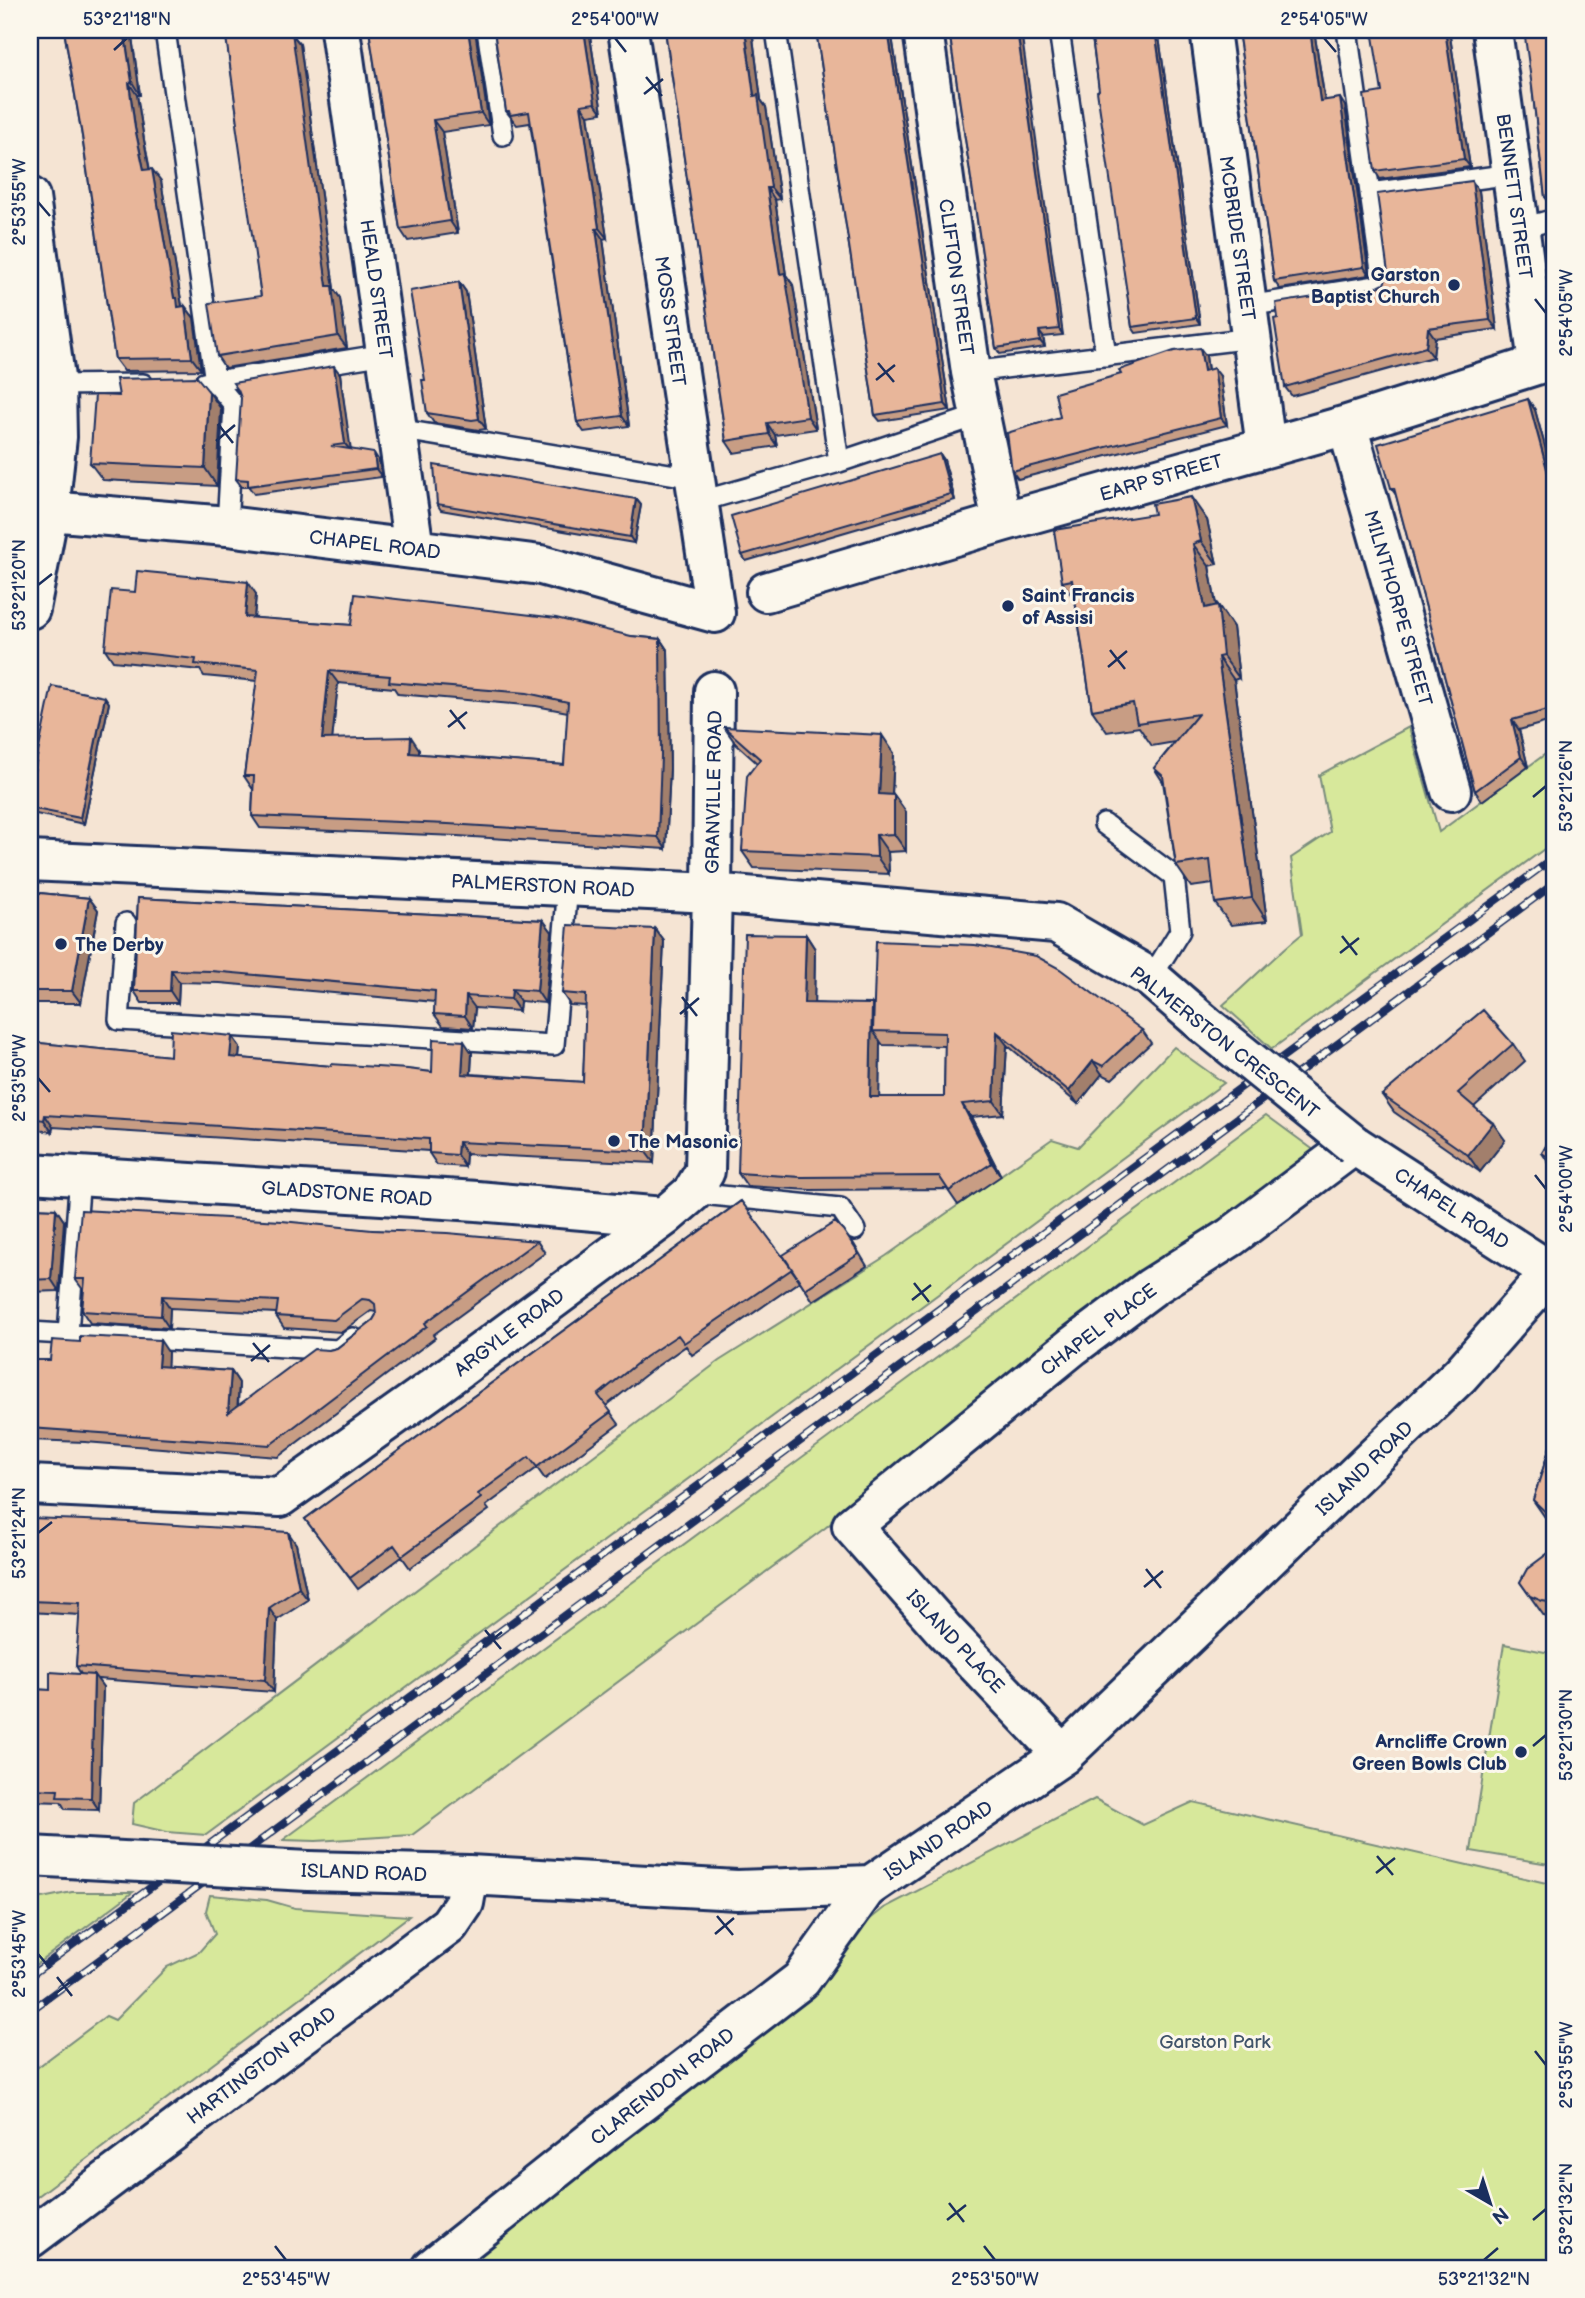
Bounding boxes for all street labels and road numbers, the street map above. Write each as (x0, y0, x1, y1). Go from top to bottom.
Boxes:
street label: BENNETT STREET (1491, 112, 1537, 281)
street label: MCBRIDE STREET (1214, 154, 1260, 323)
street label: CLIFTON STREET (933, 197, 978, 358)
street label: HEALD STREET (354, 218, 397, 361)
street label: MOSS STREET (649, 255, 690, 388)
street label: EARP STREET (1097, 450, 1226, 507)
street label: MILNTHORPE STREET (1359, 508, 1437, 709)
street label: CHAPEL ROAD (308, 526, 442, 565)
street label: GRANVILLE ROAD (702, 710, 727, 874)
street label: PALMERSTON ROAD (451, 870, 635, 903)
street label: PALMERSTON CRESCENT (1125, 962, 1324, 1125)
street label: CHAPEL ROAD (1389, 1164, 1513, 1255)
street label: GLADSTONE ROAD (261, 1177, 433, 1212)
street label: CHAPEL PLACE (1036, 1279, 1162, 1381)
street label: ARGYLE ROAD (450, 1284, 570, 1382)
street label: ISLAND ROAD (1312, 1417, 1418, 1521)
street label: ISLAND PLACE (901, 1585, 1009, 1699)
street label: ISLAND ROAD (880, 1796, 998, 1886)
street label: ISLAND ROAD (301, 1860, 427, 1887)
street label: HARTINGTON ROAD (183, 2002, 341, 2130)
street label: CLARENDON ROAD (586, 2024, 740, 2151)

